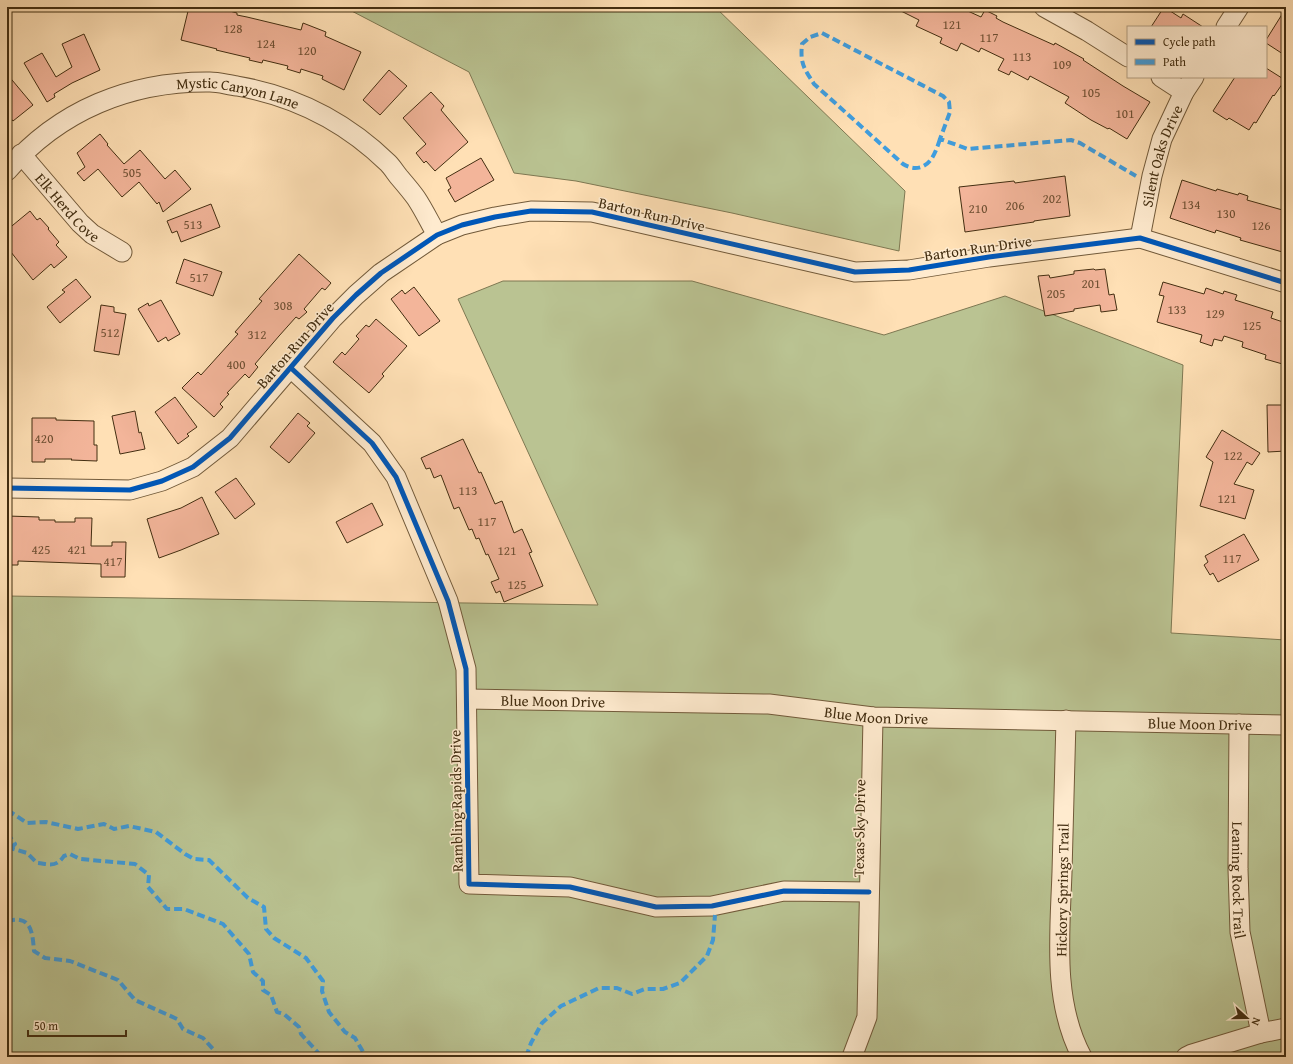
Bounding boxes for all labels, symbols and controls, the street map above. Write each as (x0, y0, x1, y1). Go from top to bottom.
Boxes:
house number: 121 (943, 15, 961, 34)
house number: 128 (224, 19, 242, 38)
legend (1127, 26, 1267, 78)
house number: 117 (980, 28, 998, 47)
text: Cycle path (1163, 33, 1216, 50)
house number: 124 (257, 34, 275, 53)
house number: 120 (298, 41, 316, 60)
house number: 113 (1013, 47, 1031, 66)
text: Path (1163, 53, 1186, 70)
house number: 109 (1053, 55, 1071, 74)
street label: Mystic Canyon Lane (175, 71, 303, 113)
house number: 105 (1082, 83, 1100, 102)
street label: Silent Oaks Drive (1136, 101, 1187, 209)
house number: 101 (1116, 104, 1134, 123)
house number: 505 (123, 163, 141, 182)
street label: Elk Herd Cove (31, 168, 104, 247)
house number: 202 (1043, 189, 1061, 208)
street label: Barton Run Drive (597, 192, 707, 236)
house number: 134 (1182, 195, 1200, 214)
house number: 206 (1006, 196, 1024, 215)
house number: 210 (969, 199, 987, 218)
house number: 130 (1217, 204, 1235, 223)
house number: 513 (184, 215, 202, 234)
house number: 126 (1252, 216, 1270, 235)
street label: Barton Run Drive (923, 230, 1033, 266)
house number: 517 (190, 268, 208, 287)
house number: 201 (1082, 274, 1100, 293)
house number: 205 (1047, 284, 1065, 303)
house number: 308 (274, 296, 292, 315)
street label: Barton Run Drive (251, 297, 339, 393)
house number: 133 (1168, 300, 1186, 319)
house number: 129 (1206, 304, 1224, 323)
house number: 125 (1243, 316, 1261, 335)
house number: 512 (101, 323, 119, 342)
house number: 312 (248, 325, 266, 344)
house number: 400 (227, 355, 245, 374)
house number: 420 (35, 429, 53, 448)
house number: 122 (1224, 446, 1242, 465)
house number: 113 (459, 481, 477, 500)
house number: 121 (1218, 489, 1236, 508)
house number: 117 (478, 512, 496, 531)
house number: 425 (32, 540, 50, 559)
house number: 421 (68, 540, 86, 559)
house number: 121 (498, 541, 516, 560)
house number: 117 (1223, 549, 1241, 568)
house number: 417 (104, 552, 122, 571)
house number: 125 (508, 575, 526, 594)
street label: Blue Moon Drive (501, 689, 605, 712)
street label: Blue Moon Drive (823, 701, 928, 729)
street label: Blue Moon Drive (1148, 712, 1252, 735)
street label: Rambling Rapids Drive (444, 730, 468, 872)
street label: Texas Sky Drive (848, 779, 870, 877)
street label: Leaning Rock Trail (1227, 821, 1252, 940)
street label: Hickory Springs Trail (1050, 823, 1074, 957)
north arrow (1227, 998, 1267, 1038)
scale bar (28, 1012, 126, 1038)
text: N (1247, 1015, 1265, 1028)
text: 50 m (34, 1017, 58, 1034)

